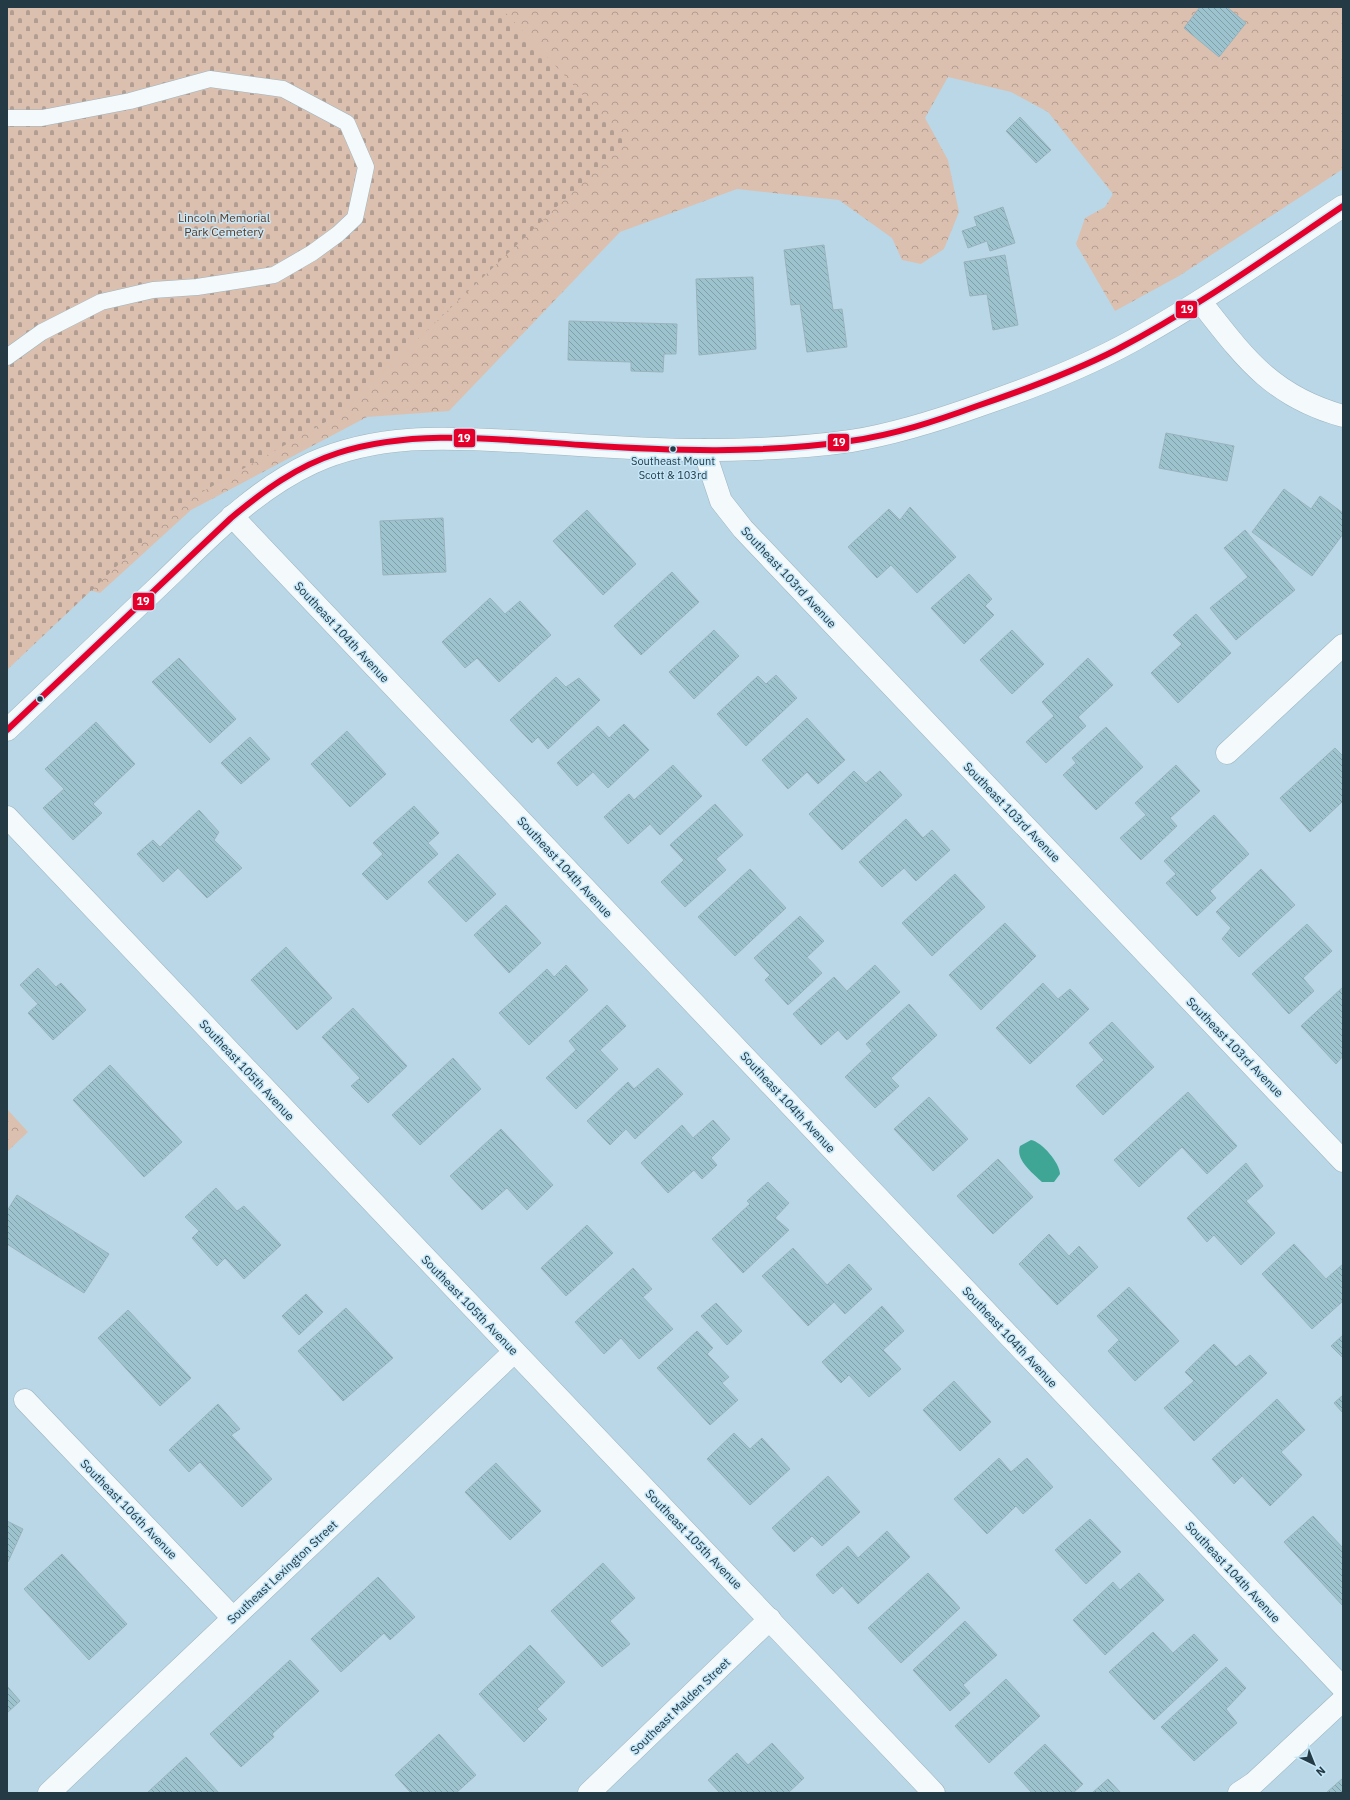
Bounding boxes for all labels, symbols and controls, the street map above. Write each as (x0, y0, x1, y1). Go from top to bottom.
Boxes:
park label: Lincoln Memorial Park Cemetery (178, 210, 270, 239)
line badge: 19 (1175, 300, 1198, 319)
text: 19 (1180, 302, 1194, 316)
line badge: 19 (453, 428, 476, 448)
text: 19 (457, 431, 471, 445)
line badge: 19 (827, 433, 850, 452)
text: 19 (832, 435, 846, 449)
marker: Southeast Mount Scott & 103rd (668, 444, 678, 454)
place label: Southeast Mount Scott & 103rd (631, 454, 715, 482)
street label: Southeast 103rd Avenue (738, 523, 840, 631)
street label: Southeast 104th Avenue (291, 578, 393, 686)
line badge: 19 (132, 592, 155, 611)
text: 19 (136, 594, 150, 608)
unlabelled marker (35, 694, 45, 704)
street label: Southeast 103rd Avenue (960, 759, 1064, 865)
street label: Southeast 104th Avenue (514, 813, 616, 921)
street label: Southeast 103rd Avenue (1183, 994, 1287, 1100)
street label: Southeast 105th Avenue (196, 1016, 298, 1124)
street label: Southeast 104th Avenue (737, 1048, 839, 1156)
street label: Southeast 105th Avenue (418, 1252, 522, 1358)
street label: Southeast 104th Avenue (959, 1283, 1061, 1391)
street label: Southeast 106th Avenue (77, 1456, 181, 1562)
street label: Southeast 105th Avenue (642, 1486, 746, 1592)
street label: Southeast Lexington Street (224, 1517, 340, 1627)
street label: Southeast 104th Avenue (1182, 1518, 1284, 1626)
street label: Southeast Malden Street (627, 1654, 733, 1758)
north arrow (1294, 1744, 1334, 1784)
text: N (1313, 1763, 1329, 1779)

